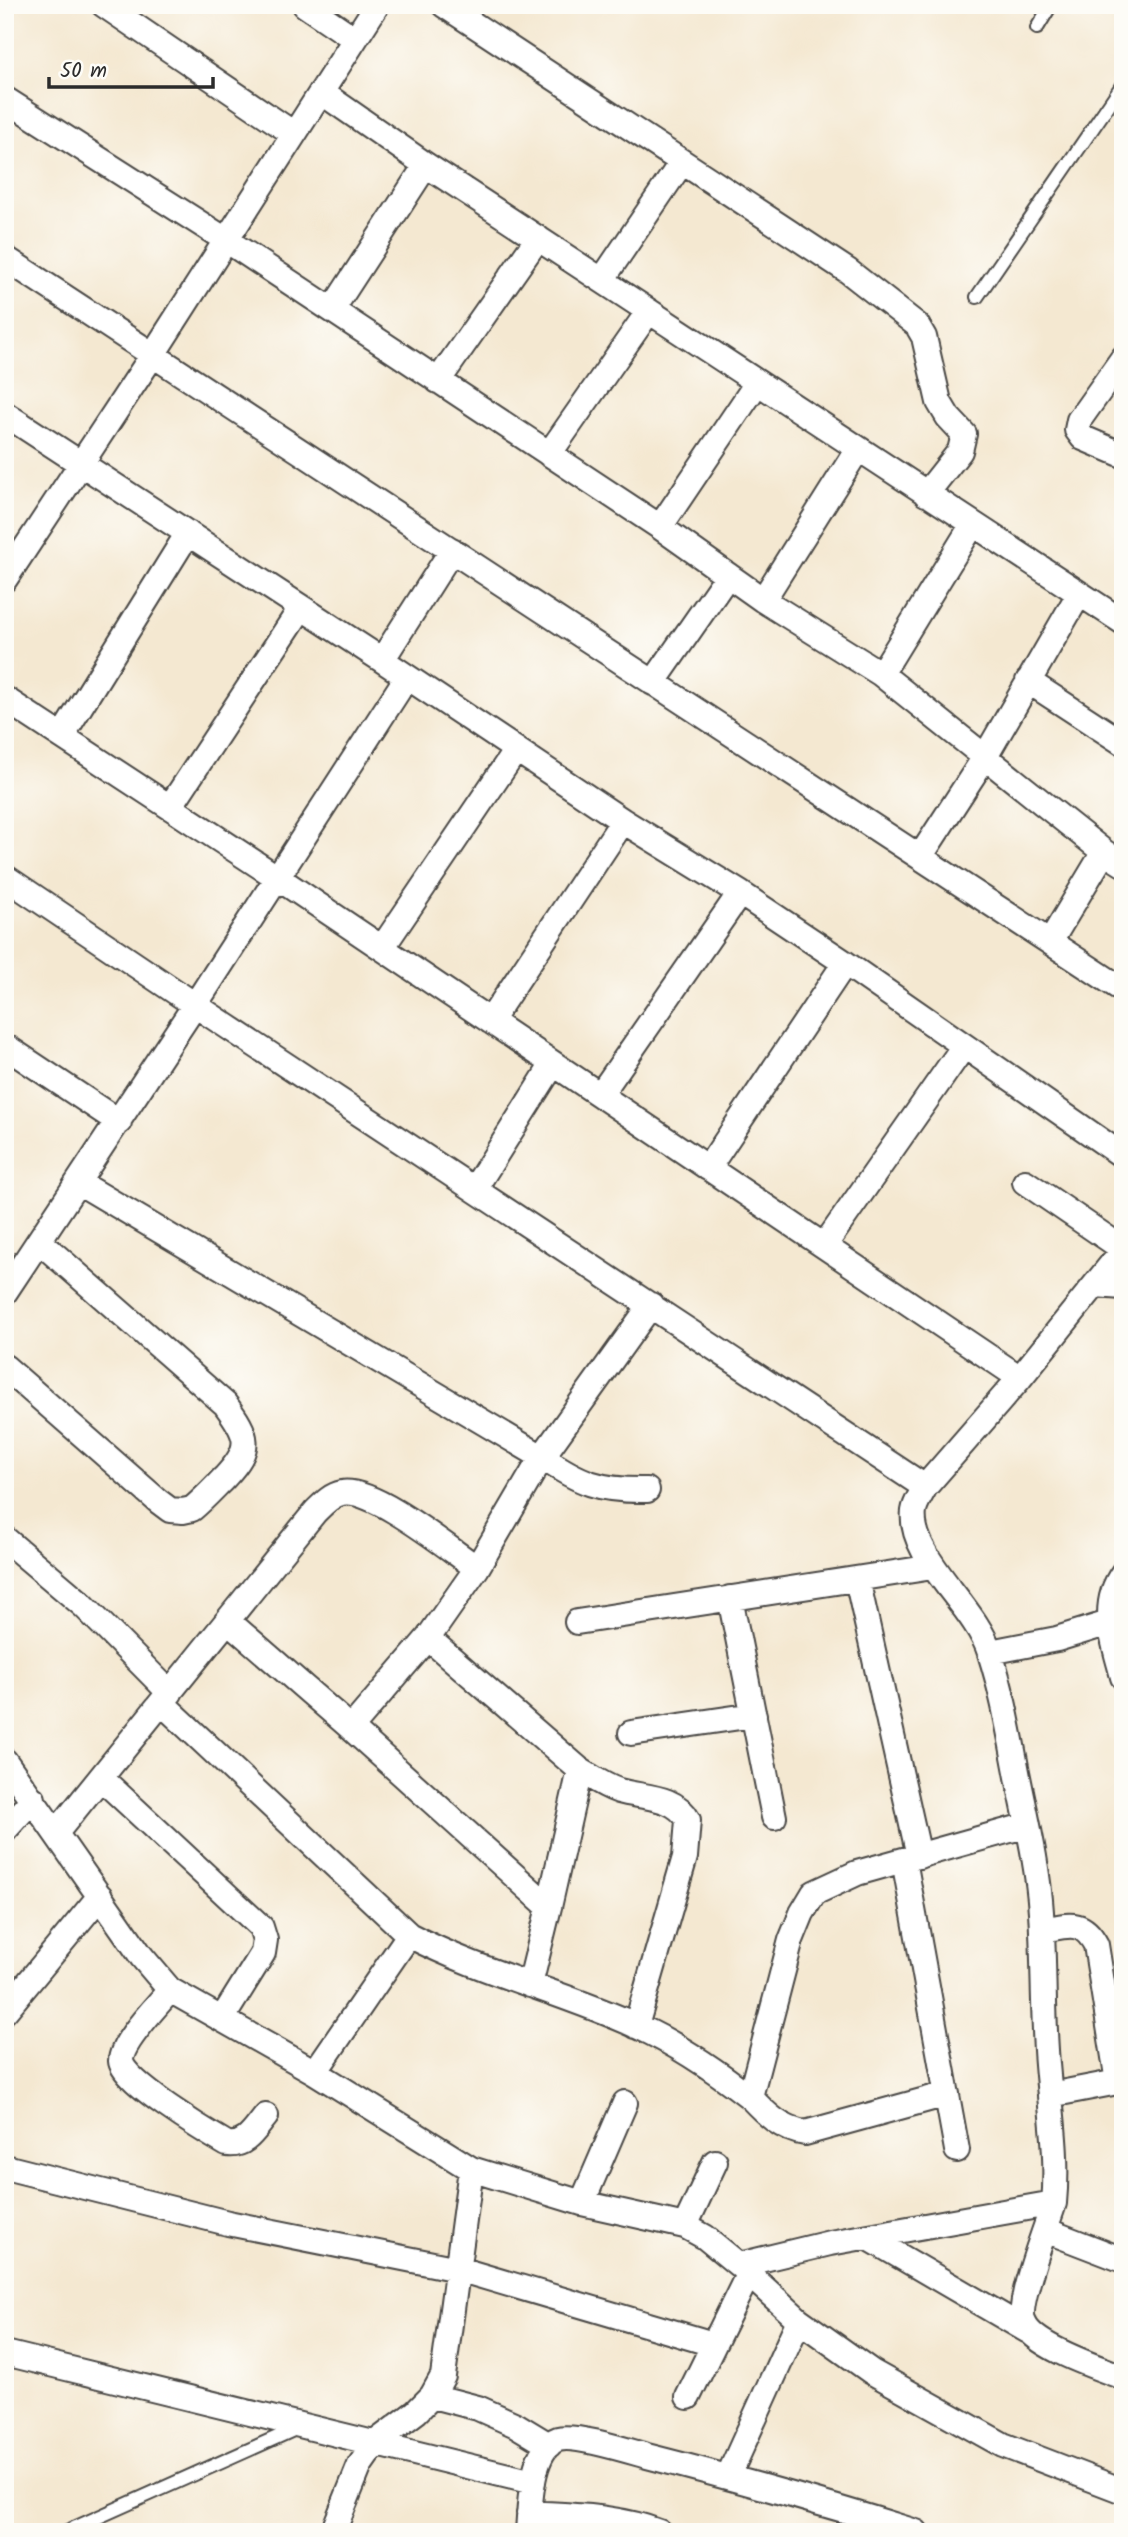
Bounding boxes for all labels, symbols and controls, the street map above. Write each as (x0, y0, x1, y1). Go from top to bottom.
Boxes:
scale bar (49, 46, 214, 90)
text: 50 m (60, 55, 107, 88)

